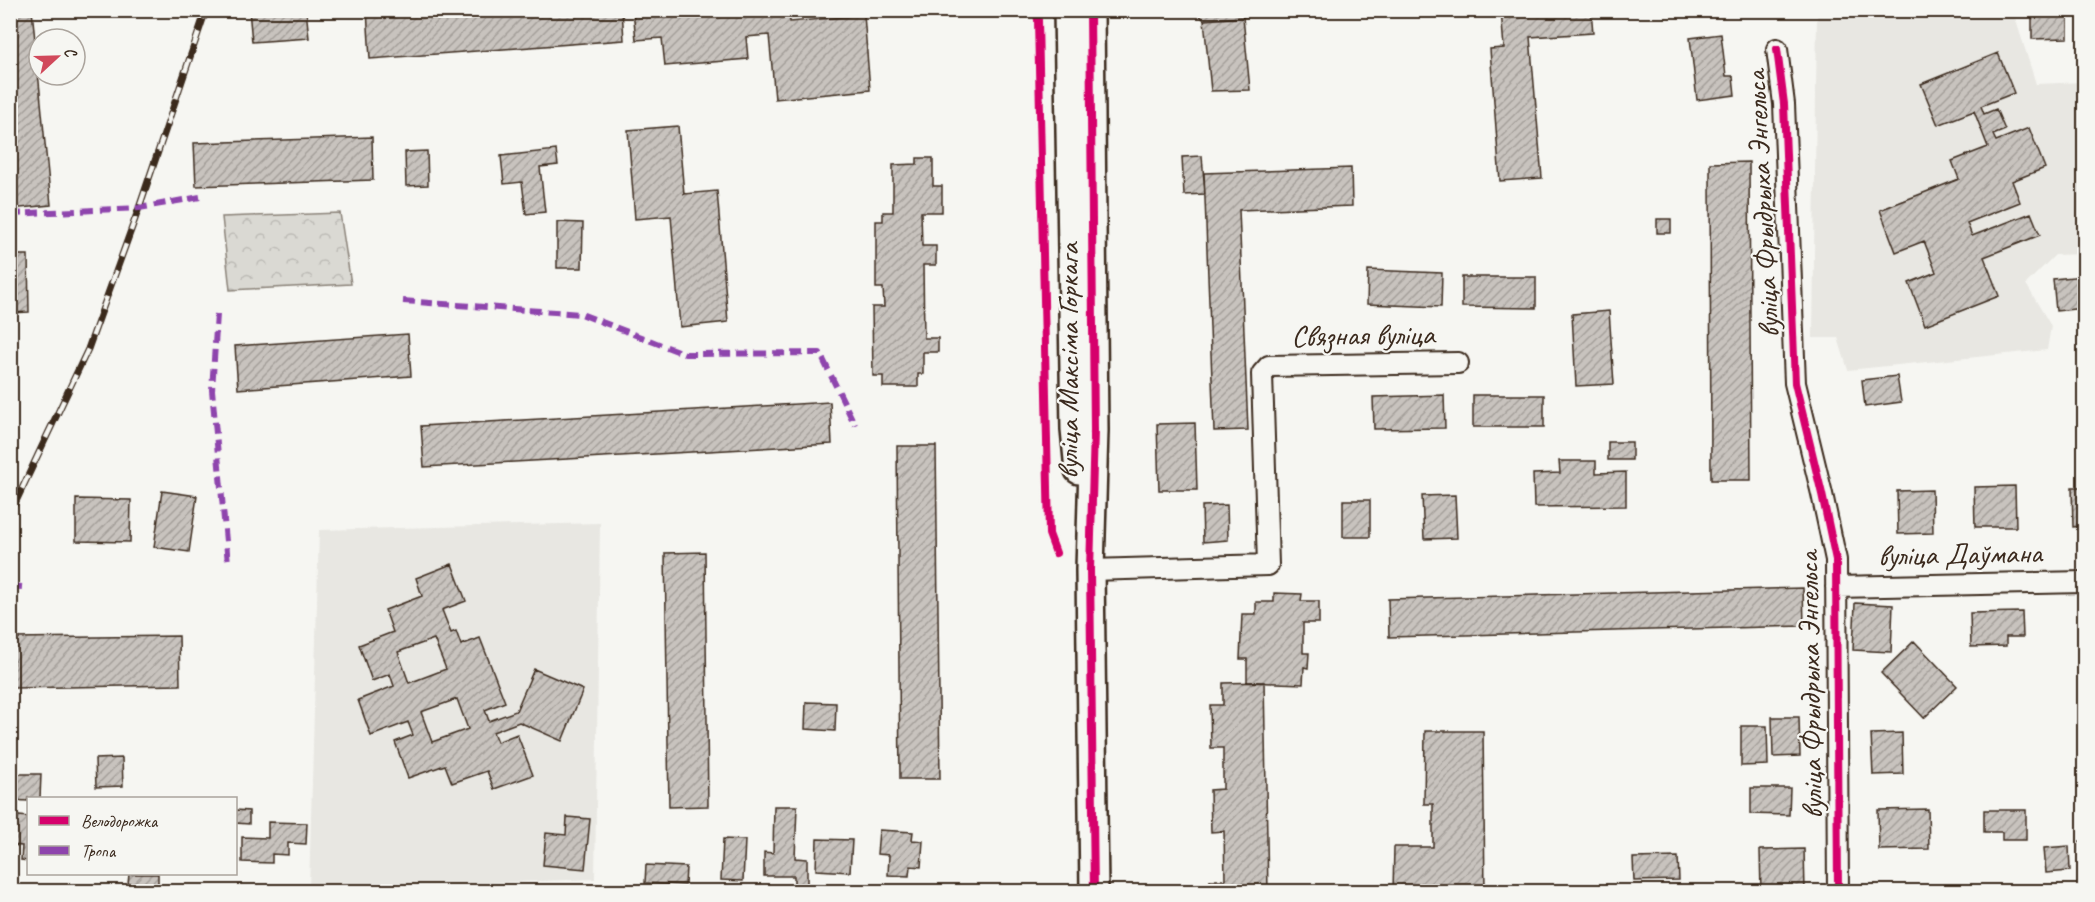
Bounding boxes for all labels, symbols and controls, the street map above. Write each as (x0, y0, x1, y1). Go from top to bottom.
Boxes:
north arrow (27, 27, 87, 87)
text: С (59, 44, 82, 61)
street label: вуліца Фрыдрыха Энгельса (1736, 67, 1788, 339)
street label: вуліца Максіма Горкага (1049, 241, 1087, 479)
street label: Связная вуліца (1291, 315, 1437, 355)
street label: вуліца Даўмана (1878, 534, 2044, 574)
street label: вуліца Фрыдрыха Энгельса (1789, 548, 1831, 819)
legend (27, 797, 237, 875)
text: Велодорожка (81, 810, 159, 832)
text: Тропа (81, 840, 117, 862)

